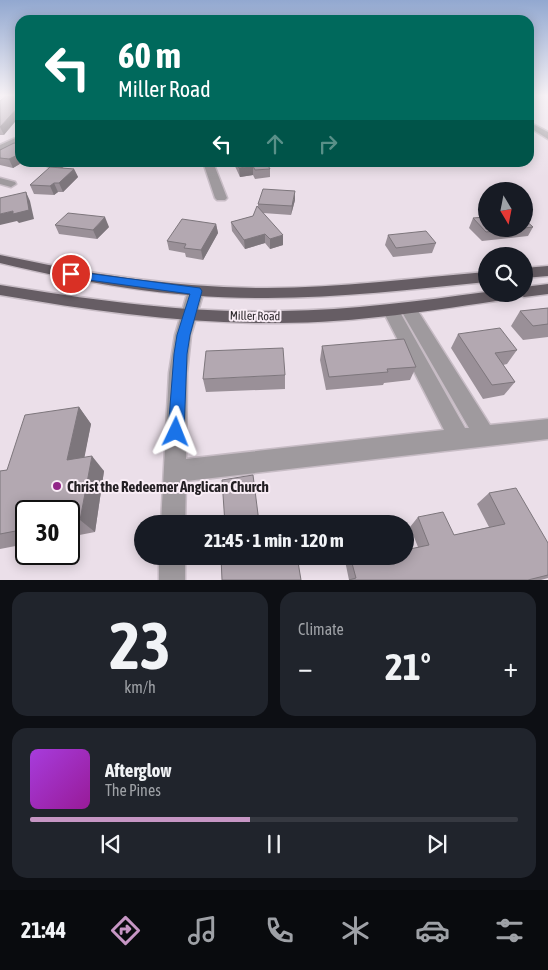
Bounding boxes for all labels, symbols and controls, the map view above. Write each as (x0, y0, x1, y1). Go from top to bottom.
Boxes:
icon: left (35, 35, 100, 100)
text: 60 m (118, 35, 181, 75)
text: Miller Road (118, 76, 211, 102)
icon: left (208, 130, 236, 158)
icon: ahead (261, 130, 289, 158)
icon: right (314, 130, 342, 158)
north arrow (478, 182, 532, 238)
map controls (478, 182, 533, 302)
button: search (478, 247, 533, 302)
pin (50, 253, 92, 295)
icon: arrive (57, 260, 85, 288)
street label: Miller Road (230, 309, 280, 323)
position arrow (149, 405, 201, 457)
place label: Christ the Redeemer Anglican Church (67, 478, 269, 495)
marker: Christ the Redeemer Anglican Church (51, 480, 63, 492)
speed limit sign: 30 (15, 500, 80, 565)
text: 21:45 · 1 min · 120 m (204, 529, 344, 551)
text: 23 (109, 608, 171, 683)
text: Climate (298, 620, 344, 638)
text: 21° (385, 645, 431, 688)
text: − (298, 651, 313, 683)
text: + (503, 651, 518, 683)
text: km/h (124, 678, 156, 696)
text: Afterglow (105, 759, 172, 781)
text: The Pines (105, 781, 161, 799)
icon: previous (97, 830, 125, 858)
icon: pause (260, 830, 288, 858)
icon: next (423, 830, 451, 858)
icon: directions (108, 913, 143, 948)
icon: music (185, 913, 220, 948)
icon: phone (262, 913, 297, 948)
icon: climate (338, 913, 373, 948)
icon: car (415, 913, 450, 948)
icon: filters (492, 913, 527, 948)
text: 21:44 (21, 917, 66, 943)

